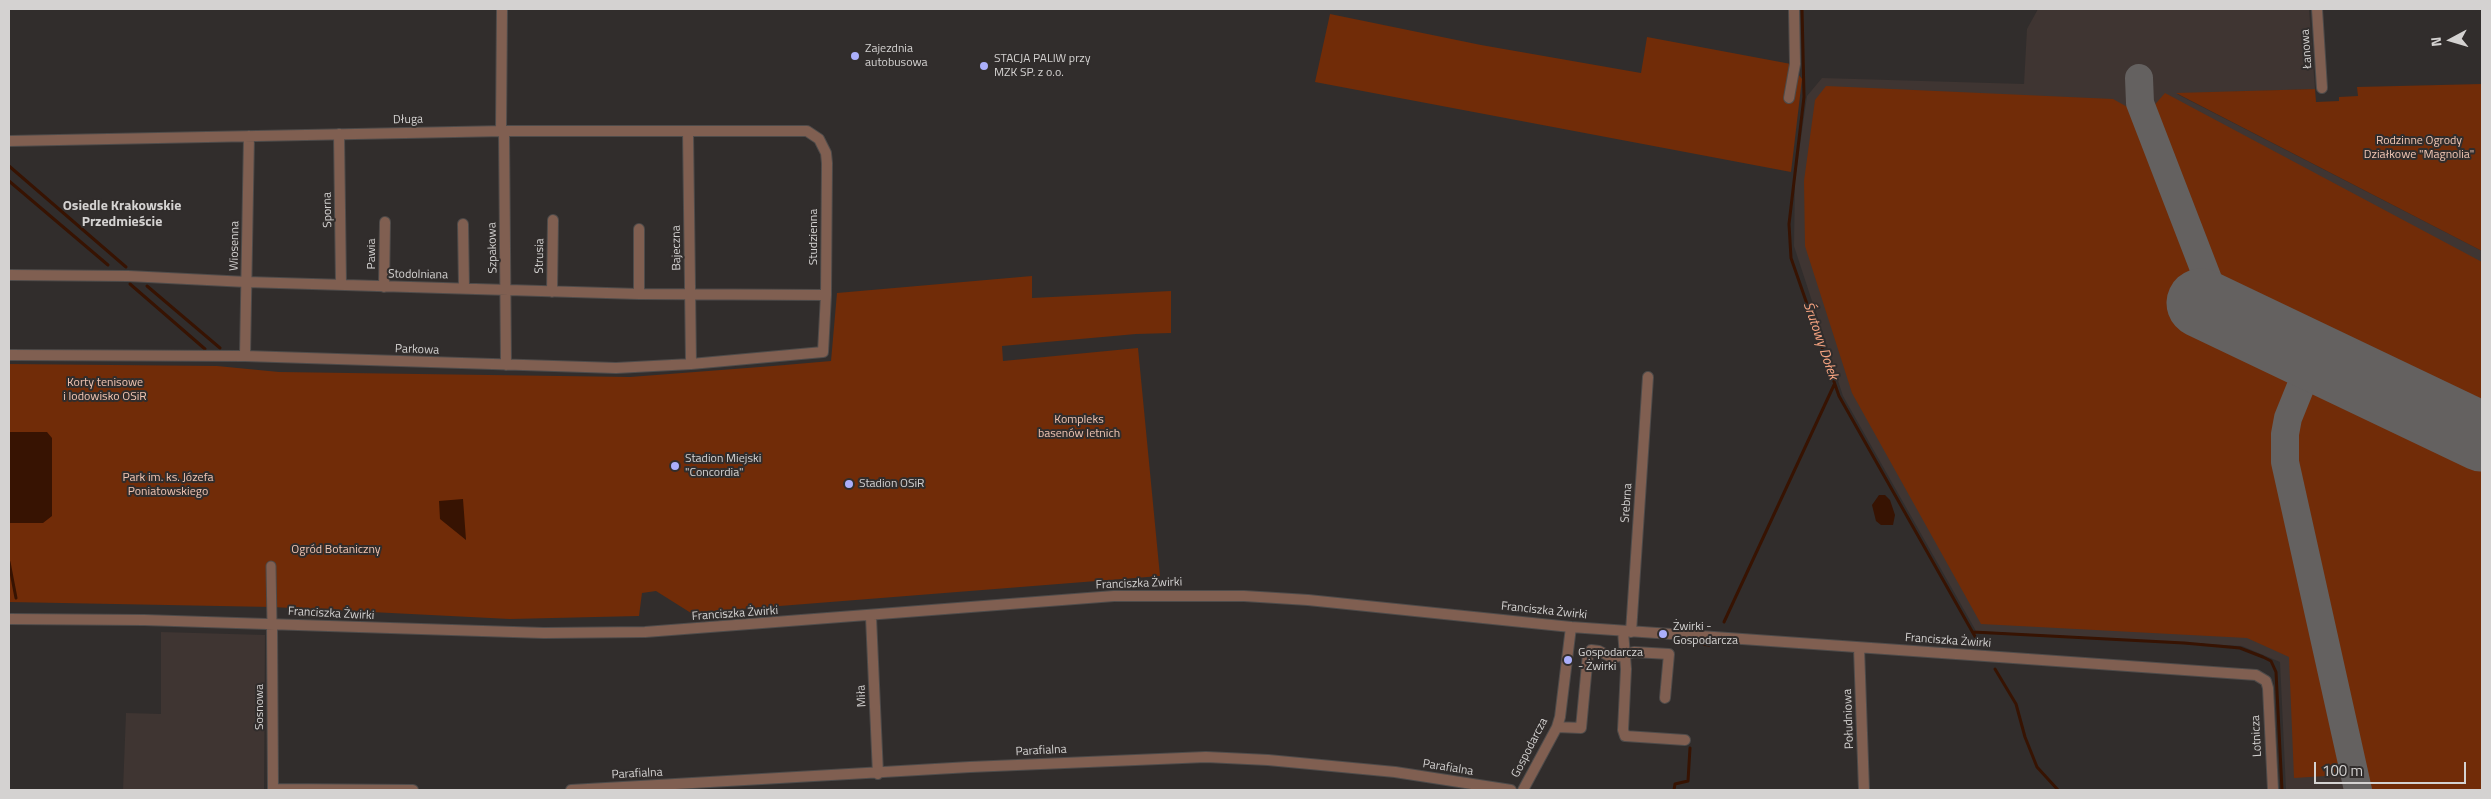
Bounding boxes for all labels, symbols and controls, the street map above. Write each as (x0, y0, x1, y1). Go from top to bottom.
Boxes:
north arrow (2426, 15, 2476, 65)
street label: Łanowa (2298, 29, 2316, 69)
text: N (2425, 36, 2447, 48)
place label: Zajezdnia autobusowa (865, 42, 928, 70)
marker: Zajezdnia autobusowa (849, 50, 861, 62)
place label: STACJA PALIW przy MZK SP. z o.o. (994, 52, 1091, 80)
marker: STACJA PALIW przy MZK SP. z o.o. (978, 60, 990, 72)
street label: Długa (393, 113, 423, 127)
park label: Rodzinne Ogrody Działkowe "Magnolia" (2364, 134, 2474, 162)
street label: Sporna (320, 192, 336, 228)
district label: Osiedle Krakowskie Przedmieście (63, 199, 181, 232)
street label: Studzienna (807, 209, 821, 265)
street label: Wiosenna (227, 221, 243, 271)
street label: Szpakowa (485, 222, 501, 274)
street label: Bajeczna (669, 225, 685, 271)
street label: Strusia (532, 238, 548, 274)
street label: Pawia (365, 239, 379, 269)
street label: Stodolniana (388, 267, 448, 283)
water label: Śrutowy Dołek (1799, 300, 1841, 382)
street label: Parkowa (395, 342, 439, 358)
park label: Korty tenisowe i lodowisko OSiR (63, 376, 147, 404)
park label: Kompleks basenów letnich (1038, 413, 1120, 441)
place label: Stadion Miejski "Concordia" (685, 452, 761, 480)
marker: Stadion Miejski "Concordia" (669, 460, 681, 472)
park label: Park im. ks. Józefa Poniatowskiego (122, 471, 214, 499)
place label: Stadion OSiR (859, 477, 924, 491)
marker: Stadion OSiR (843, 478, 855, 490)
street label: Srebrna (1618, 483, 1636, 523)
park label: Ogród Botaniczny (291, 543, 381, 557)
street label: Franciszka Żwirki (1096, 575, 1182, 593)
street label: Franciszka Żwirki (1500, 599, 1588, 623)
street label: Franciszka Żwirki (691, 604, 779, 624)
street label: Franciszka Żwirki (287, 605, 375, 623)
place label: Żwirki - Gospodarcza (1673, 620, 1738, 648)
marker: Żwirki - Gospodarcza (1657, 628, 1669, 640)
street label: Franciszka Żwirki (1904, 631, 1992, 651)
place label: Gospodarcza - Żwirki (1578, 646, 1643, 674)
marker: Gospodarcza - Żwirki (1562, 654, 1574, 666)
street label: Sosnowa (253, 684, 267, 730)
street label: Miła (854, 684, 870, 708)
street label: Południowa (1841, 689, 1857, 749)
street label: Lotnicza (2249, 715, 2265, 757)
street label: Gospodarcza (1509, 716, 1551, 780)
street label: Parafialna (1015, 742, 1067, 760)
scale bar (2316, 752, 2468, 784)
street label: Parafialna (1422, 757, 1474, 779)
text: 100 m (2322, 759, 2363, 782)
street label: Parafialna (611, 765, 663, 783)

